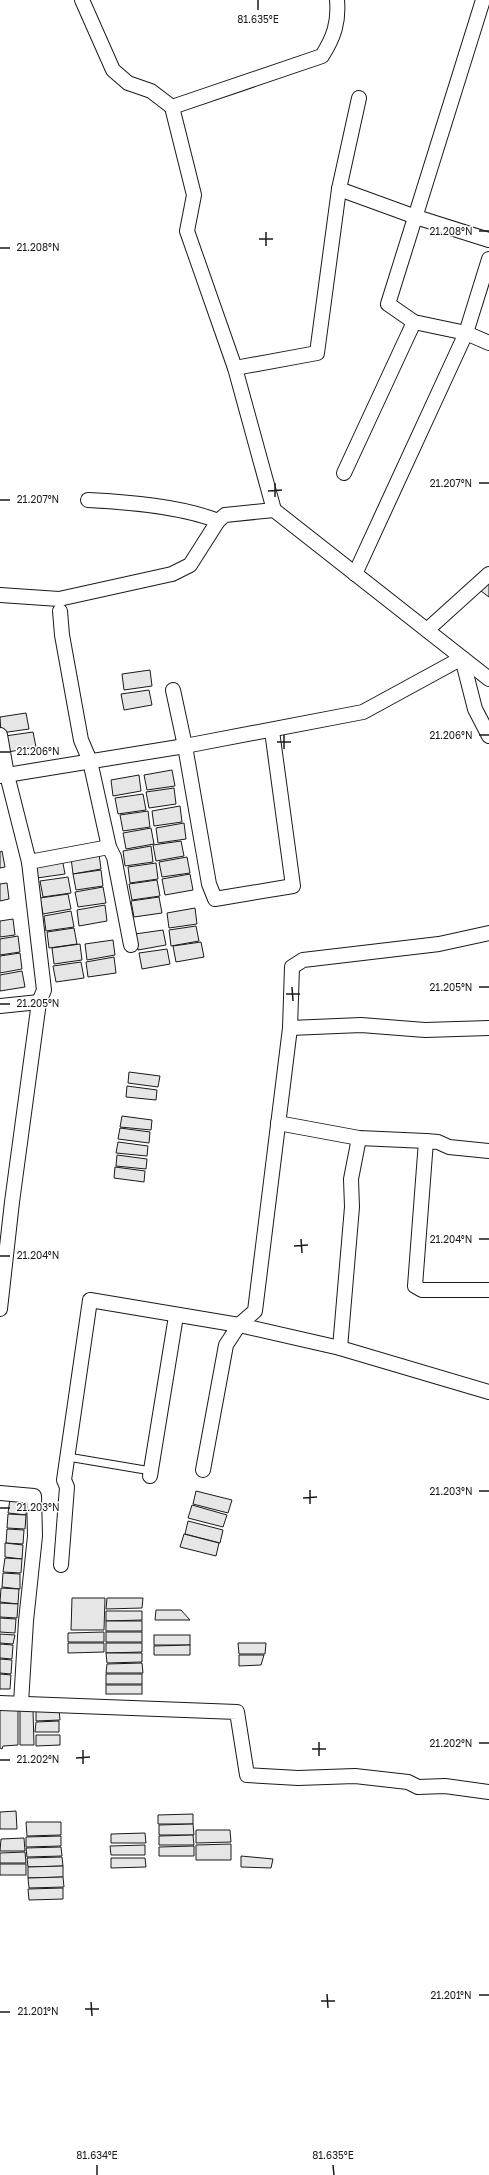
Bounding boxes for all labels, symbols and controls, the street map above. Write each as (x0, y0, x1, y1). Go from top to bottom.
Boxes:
text: 81.635°E (237, 13, 279, 25)
text: 21.208°N (429, 225, 473, 237)
text: 21.208°N (16, 241, 60, 253)
text: 21.207°N (430, 477, 472, 489)
text: 21.207°N (17, 493, 59, 505)
text: 21.206°N (429, 729, 473, 741)
text: 21.206°N (16, 745, 60, 757)
text: 21.205°N (430, 981, 472, 993)
text: 21.205°N (17, 997, 59, 1009)
text: 21.204°N (430, 1233, 472, 1245)
text: 21.204°N (17, 1249, 59, 1261)
text: 21.203°N (430, 1485, 473, 1497)
text: 21.203°N (17, 1501, 60, 1513)
text: 21.202°N (430, 1737, 472, 1749)
text: 21.202°N (17, 1753, 59, 1765)
text: 21.201°N (430, 1989, 472, 2001)
text: 21.201°N (17, 2005, 59, 2017)
text: 81.634°E (76, 2149, 118, 2161)
text: 81.635°E (312, 2149, 354, 2161)

